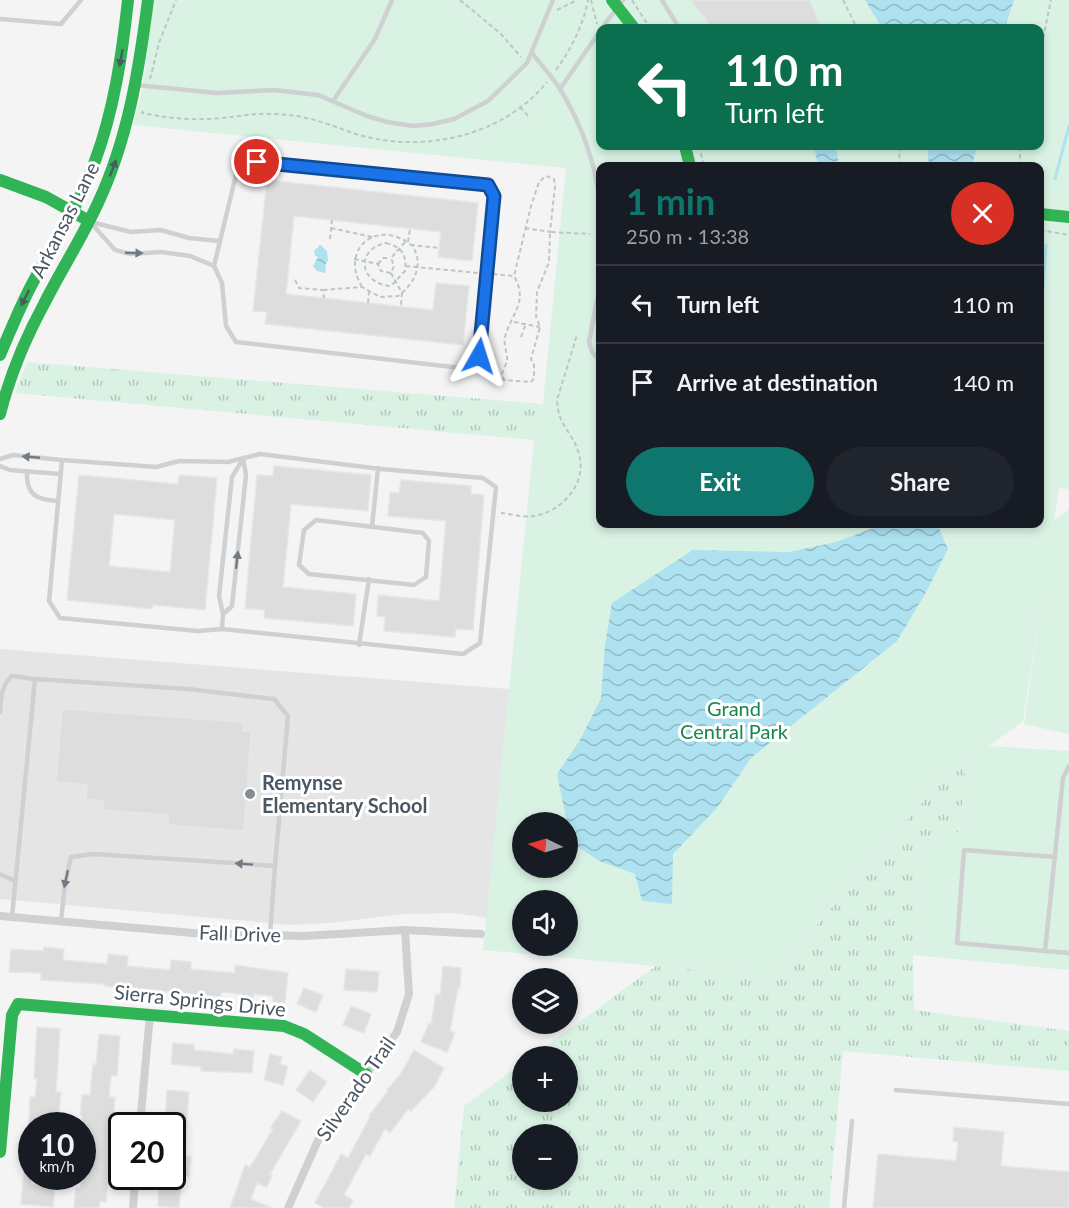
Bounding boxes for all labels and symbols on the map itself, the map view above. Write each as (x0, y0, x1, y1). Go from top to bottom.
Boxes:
one-way arrow (116, 49, 125, 68)
pin (231, 136, 282, 187)
street label: Arkansas Lane (25, 158, 103, 281)
one-way arrow (109, 159, 118, 177)
one-way arrow (124, 248, 143, 257)
one-way arrow (20, 290, 30, 307)
position arrow (447, 324, 511, 388)
one-way arrow (21, 452, 40, 462)
one-way arrow (232, 551, 242, 570)
park label: Grand Central Park (680, 696, 789, 743)
place label: Remynse Elementary School (262, 770, 427, 817)
marker: Remynse Elementary School (243, 787, 257, 801)
north arrow (512, 812, 578, 878)
one-way arrow (234, 859, 253, 868)
one-way arrow (61, 869, 71, 888)
street label: Fall Drive (199, 920, 281, 946)
street label: Sierra Springs Drive (113, 979, 287, 1021)
street label: Silverado Trail (311, 1032, 400, 1145)
speed limit sign: 20 (108, 1112, 186, 1190)

